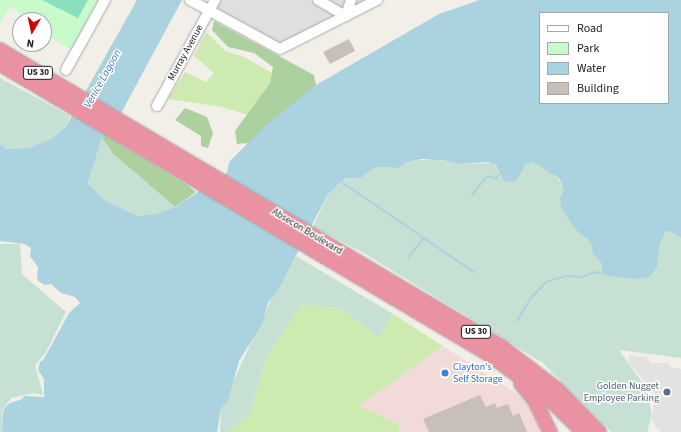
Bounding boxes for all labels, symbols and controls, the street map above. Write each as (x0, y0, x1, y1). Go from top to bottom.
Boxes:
north arrow (12, 12, 52, 52)
legend (539, 12, 669, 104)
text: Road (577, 20, 603, 37)
street label: Murray Avenue (166, 23, 206, 83)
text: N (25, 35, 35, 51)
text: Park (577, 40, 599, 57)
water label: Venice Lagoon (82, 48, 124, 110)
text: Water (577, 60, 606, 77)
road number: US 30 (22, 66, 54, 80)
text: Building (577, 80, 619, 97)
street label: Absecon Boulevard (270, 206, 344, 258)
road number: US 30 (460, 325, 492, 339)
place label: Clayton's Self Storage (453, 361, 503, 384)
marker: Clayton's Self Storage (440, 368, 450, 378)
place label: Golden Nugget Employee Parking (584, 380, 659, 404)
marker: Golden Nugget Employee Parking (662, 387, 672, 397)

